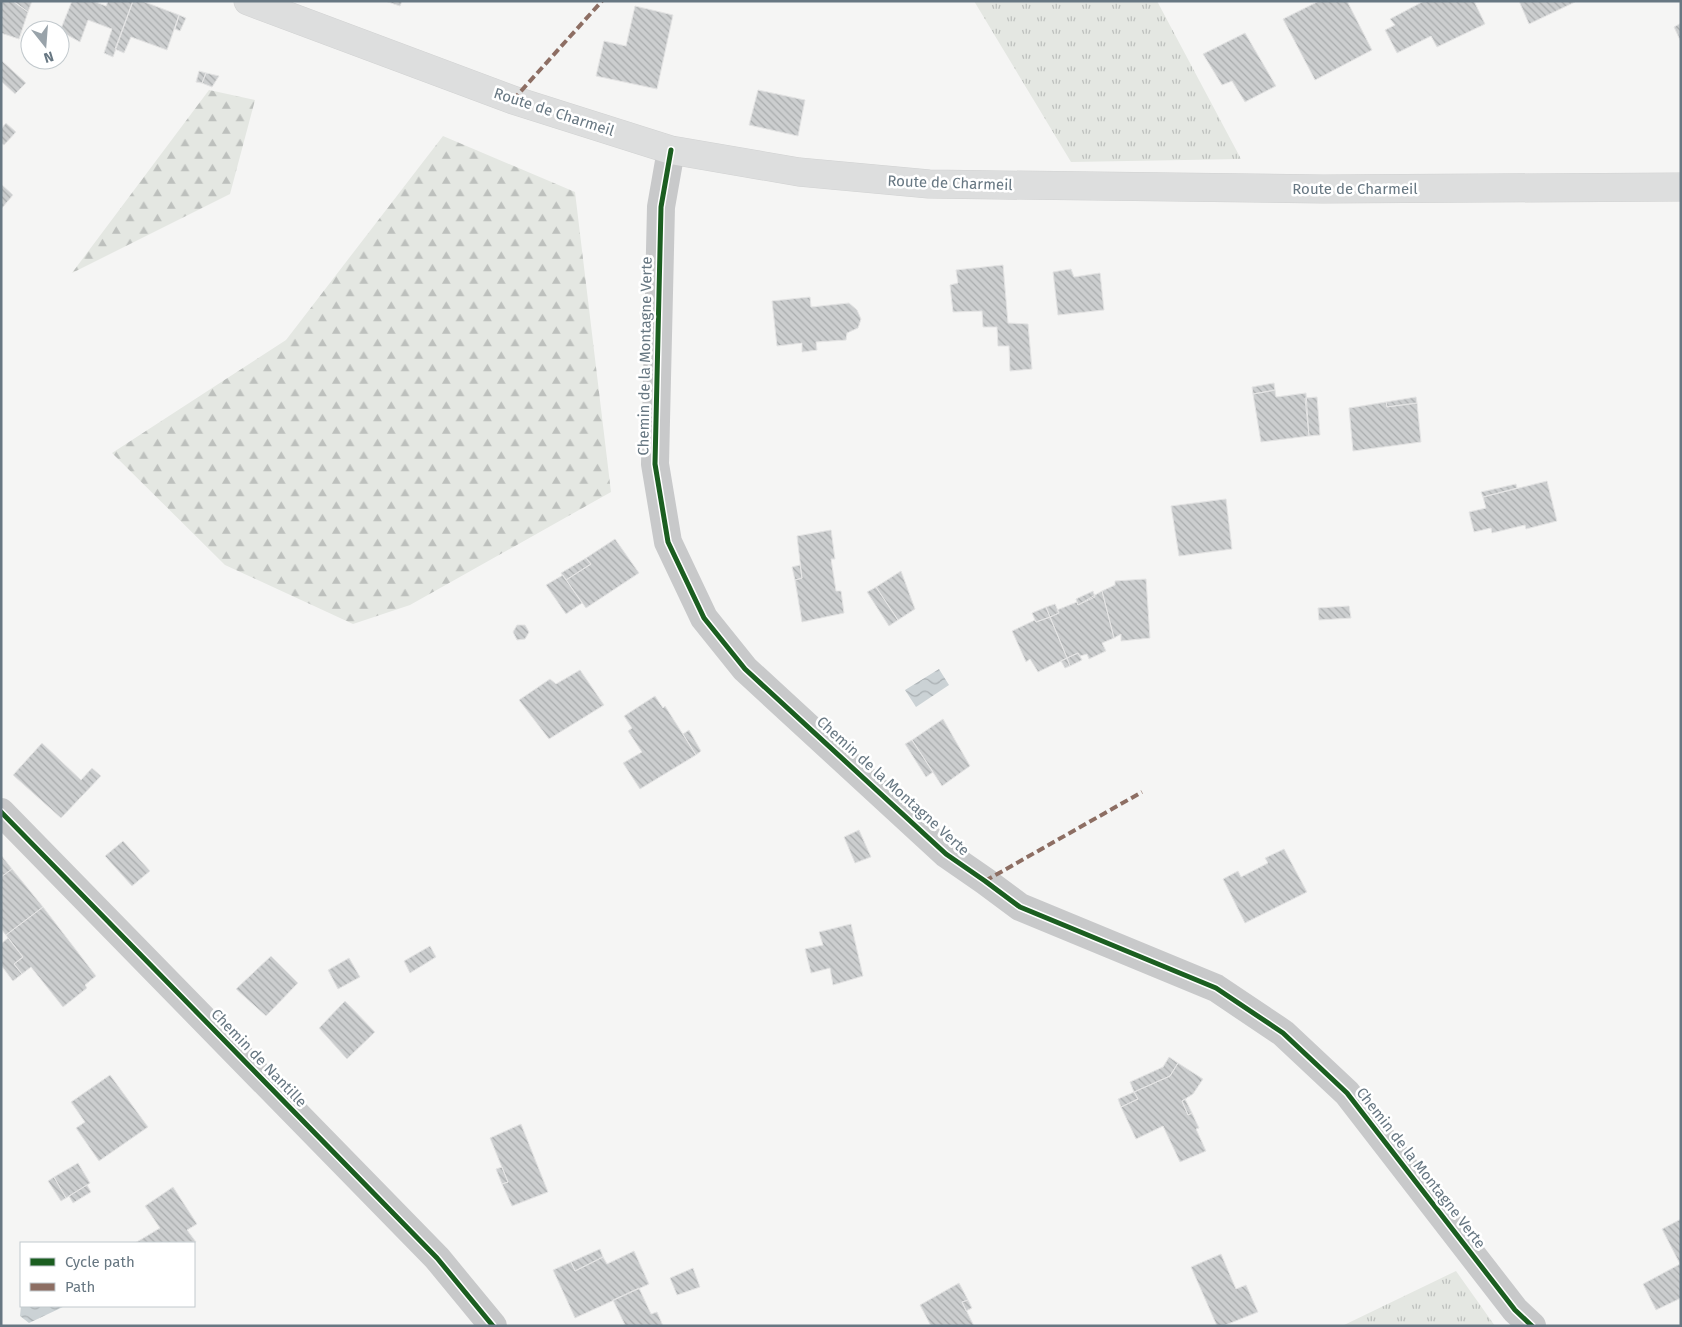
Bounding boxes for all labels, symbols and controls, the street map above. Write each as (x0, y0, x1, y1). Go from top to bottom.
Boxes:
north arrow (20, 20, 70, 70)
text: N (42, 47, 56, 66)
street label: Route de Charmeil (492, 84, 617, 140)
street label: Route de Charmeil (887, 172, 1014, 194)
street label: Route de Charmeil (1292, 180, 1418, 198)
street label: Chemin de la Montagne Verte (634, 256, 656, 456)
street label: Chemin de la Montagne Verte (813, 713, 973, 859)
street label: Chemin de Nantille (207, 1005, 311, 1111)
street label: Chemin de la Montagne Verte (1353, 1084, 1489, 1252)
legend (20, 1242, 195, 1307)
text: Cycle path (65, 1253, 135, 1271)
text: Path (65, 1278, 95, 1296)

